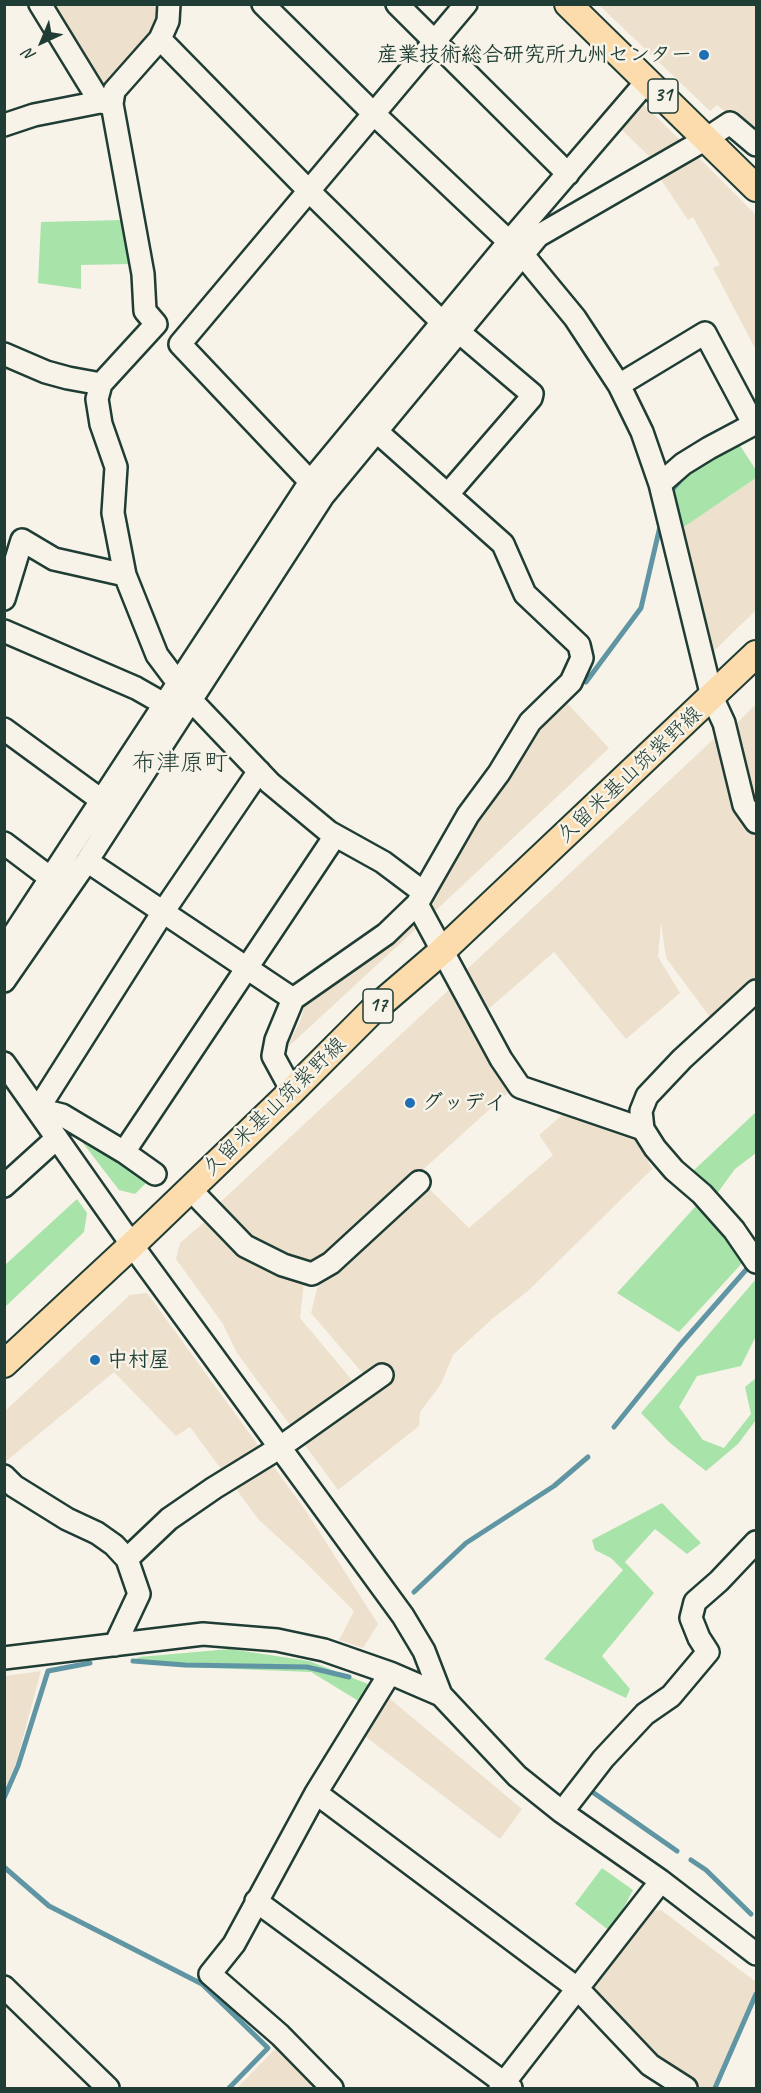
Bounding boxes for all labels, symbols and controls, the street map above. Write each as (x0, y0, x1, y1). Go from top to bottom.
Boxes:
north arrow (12, 12, 72, 72)
place label: 産業技術総合研究所九州センター (377, 42, 692, 68)
text: N (19, 44, 40, 66)
marker: 産業技術総合研究所九州センター (697, 48, 711, 62)
road number: 31 (648, 79, 678, 113)
street label: 久留米基山筑紫野線 (552, 701, 708, 849)
district label: 布津原町 (132, 750, 228, 778)
road number: 17 (363, 989, 393, 1023)
street label: 久留米基山筑紫野線 (198, 1032, 352, 1182)
place label: グッデイ (422, 1090, 506, 1116)
marker: グッデイ (403, 1096, 417, 1110)
place label: 中村屋 (107, 1347, 170, 1373)
marker: 中村屋 (88, 1353, 102, 1367)

